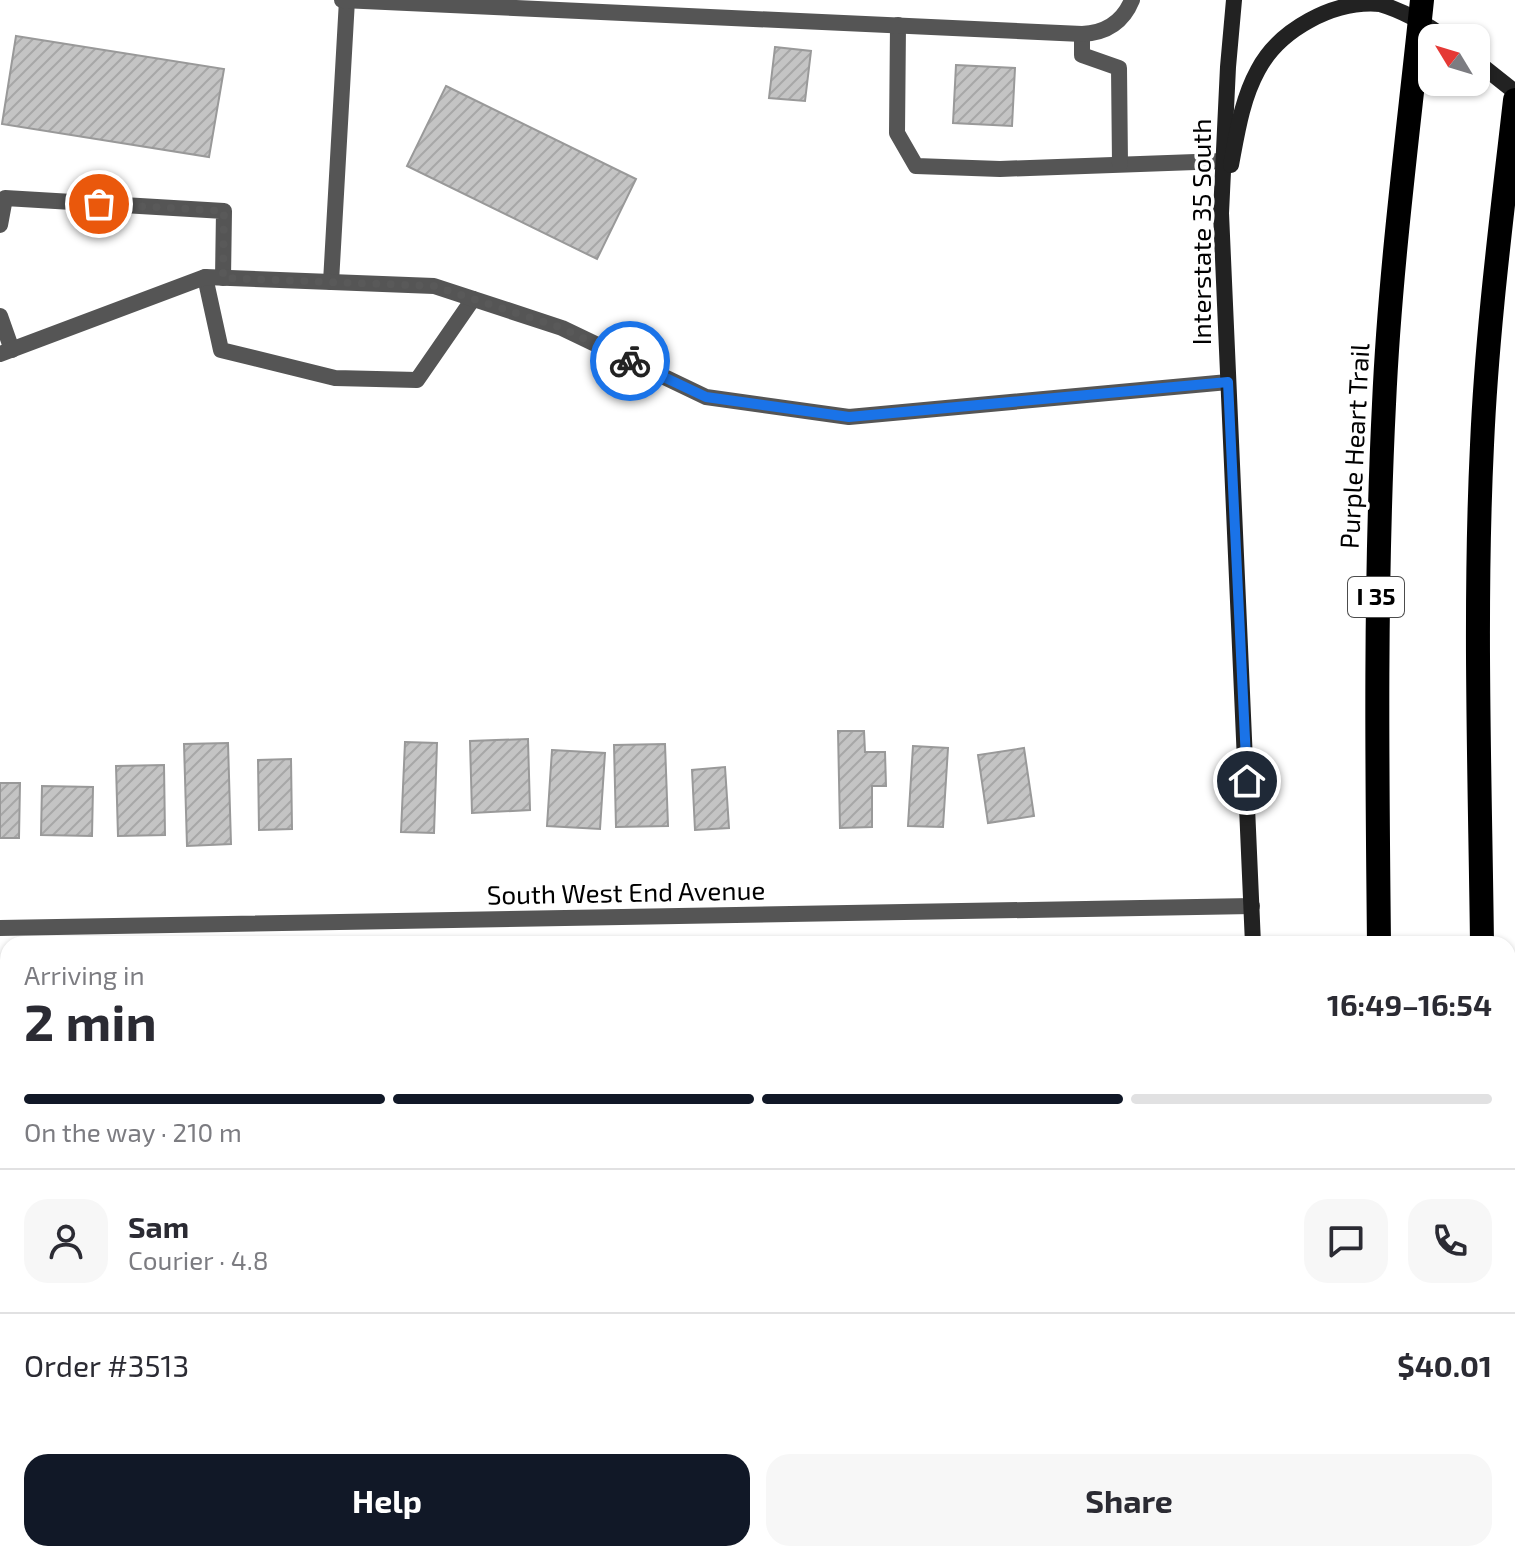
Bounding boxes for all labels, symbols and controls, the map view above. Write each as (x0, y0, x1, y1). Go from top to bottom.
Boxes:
north arrow (1418, 24, 1490, 96)
map controls (1418, 24, 1490, 96)
street label: Interstate 35 South (1185, 119, 1216, 345)
pin (65, 170, 133, 238)
icon: bag (77, 182, 121, 226)
courier (590, 321, 670, 401)
icon: bike (608, 339, 652, 383)
street label: Purple Heart Trail (1333, 342, 1374, 550)
road number: I 35 (1348, 577, 1404, 617)
pin (1213, 747, 1281, 815)
icon: home (1225, 759, 1269, 803)
street label: South West End Avenue (486, 874, 766, 909)
text: Arriving in (24, 959, 145, 990)
text: 16:49–16:54 (1327, 986, 1492, 1022)
text: 2 min (24, 989, 157, 1051)
text: On the way · 210 m (24, 1116, 242, 1147)
button: person (24, 1199, 108, 1283)
button: chat (1304, 1199, 1388, 1283)
button: phone (1408, 1199, 1492, 1283)
text: Sam (128, 1208, 189, 1244)
text: Courier · 4.8 (128, 1244, 269, 1275)
text: Order #3513 (24, 1347, 189, 1383)
text: $40.01 (1397, 1347, 1492, 1383)
button: Help (24, 1454, 750, 1546)
button: Share (766, 1454, 1492, 1546)

